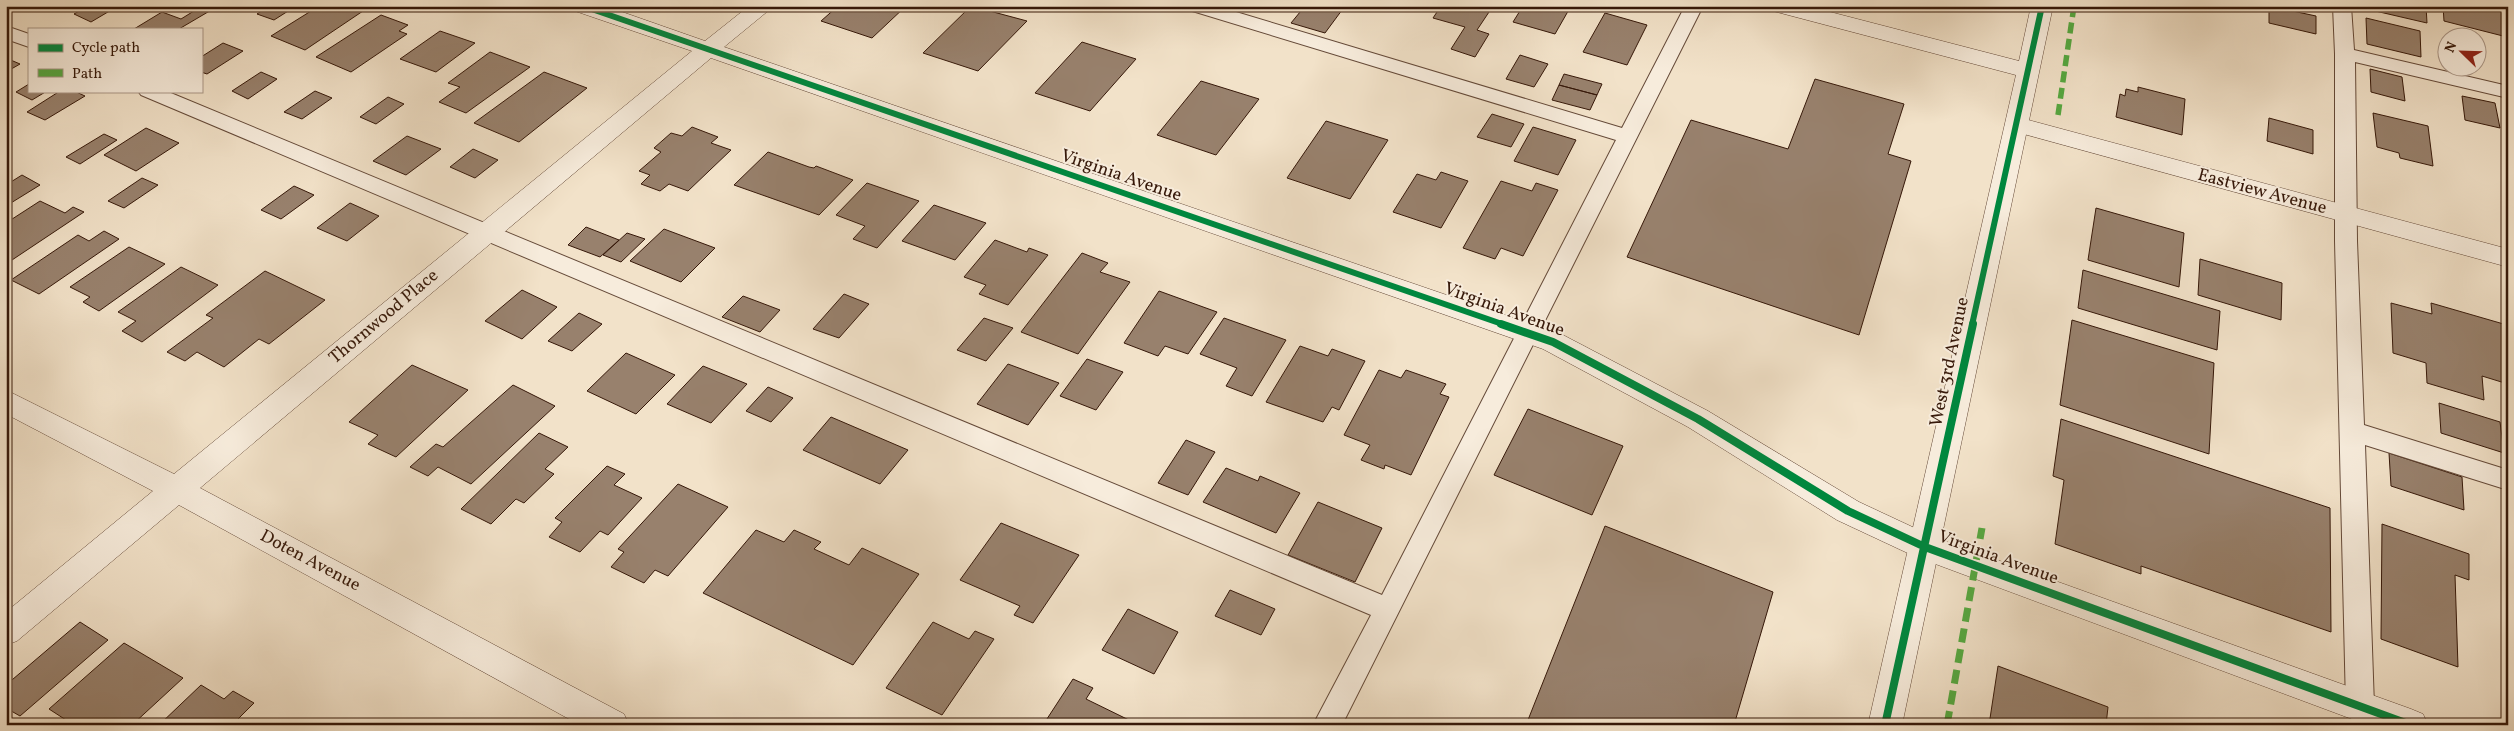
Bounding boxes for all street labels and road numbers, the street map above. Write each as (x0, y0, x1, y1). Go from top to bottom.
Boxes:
street label: Virginia Avenue (1057, 144, 1185, 208)
street label: Eastview Avenue (2195, 163, 2329, 221)
street label: Thornwood Place (324, 264, 444, 370)
street label: Virginia Avenue (1440, 277, 1568, 343)
street label: West 3rd Avenue (1924, 295, 1976, 429)
street label: Doten Avenue (255, 524, 365, 598)
street label: Virginia Avenue (1934, 525, 2062, 591)

